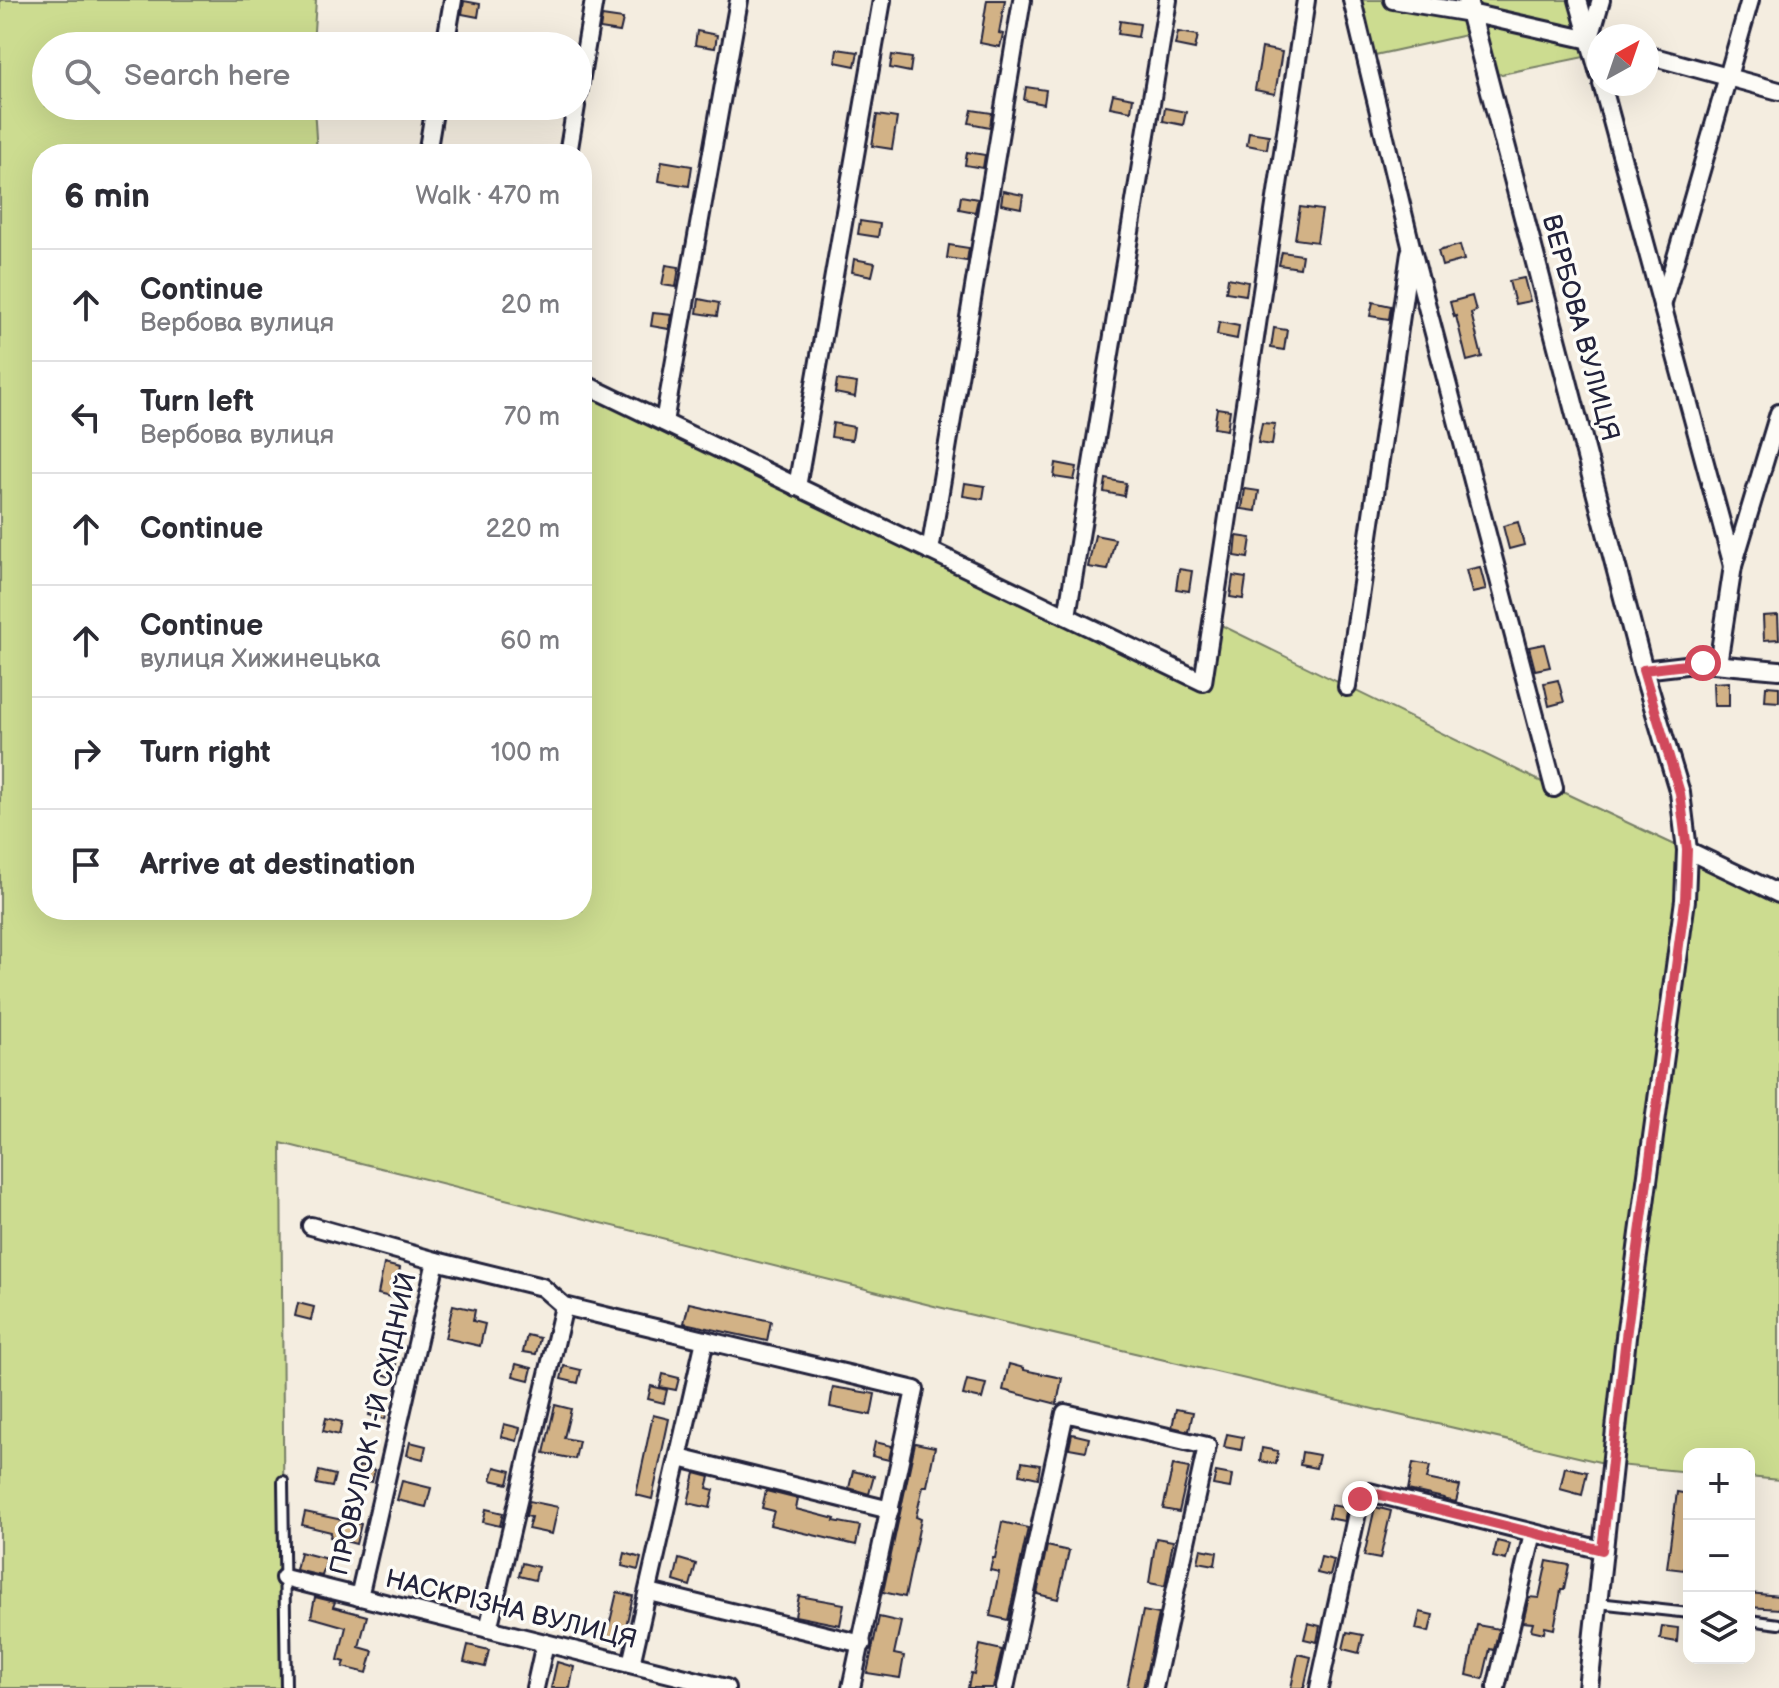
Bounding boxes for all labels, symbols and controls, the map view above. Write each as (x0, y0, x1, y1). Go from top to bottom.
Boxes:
north arrow (1587, 24, 1659, 96)
search box (32, 32, 592, 120)
icon: search (60, 54, 104, 98)
text: Search here (124, 58, 290, 94)
text: 6 min (64, 176, 150, 217)
text: Walk · 470 m (415, 181, 560, 212)
street label: ВЕРБОВА ВУЛИЦЯ (1535, 211, 1625, 445)
text: Continue (140, 272, 263, 308)
icon: ahead (64, 283, 108, 327)
text: 20 m (501, 290, 560, 321)
text: Вербова вулиця (140, 308, 334, 339)
text: Turn left (140, 384, 254, 420)
icon: left (64, 395, 108, 439)
text: 70 m (503, 402, 560, 433)
text: Вербова вулиця (140, 420, 334, 451)
icon: ahead (64, 507, 108, 551)
text: Continue (140, 511, 263, 547)
text: 220 m (486, 514, 560, 545)
text: Continue (140, 608, 263, 644)
icon: ahead (64, 619, 108, 663)
text: 60 m (500, 626, 560, 657)
text: вулиця Хижинецька (140, 644, 381, 675)
route start (1685, 645, 1721, 681)
icon: right (64, 731, 108, 775)
text: Turn right (140, 735, 271, 771)
text: 100 m (491, 738, 560, 769)
icon: arrive (64, 843, 108, 887)
text: Arrive at destination (140, 847, 416, 883)
street label: ПРОВУЛОК 1-Й СХІДНИЙ (324, 1270, 424, 1578)
map controls (1683, 1448, 1755, 1664)
button: + (1683, 1448, 1755, 1520)
route end (1342, 1481, 1378, 1517)
button: − (1683, 1520, 1755, 1592)
street label: НАСКРІЗНА ВУЛИЦЯ (382, 1564, 640, 1656)
button: layers (1683, 1592, 1755, 1664)

